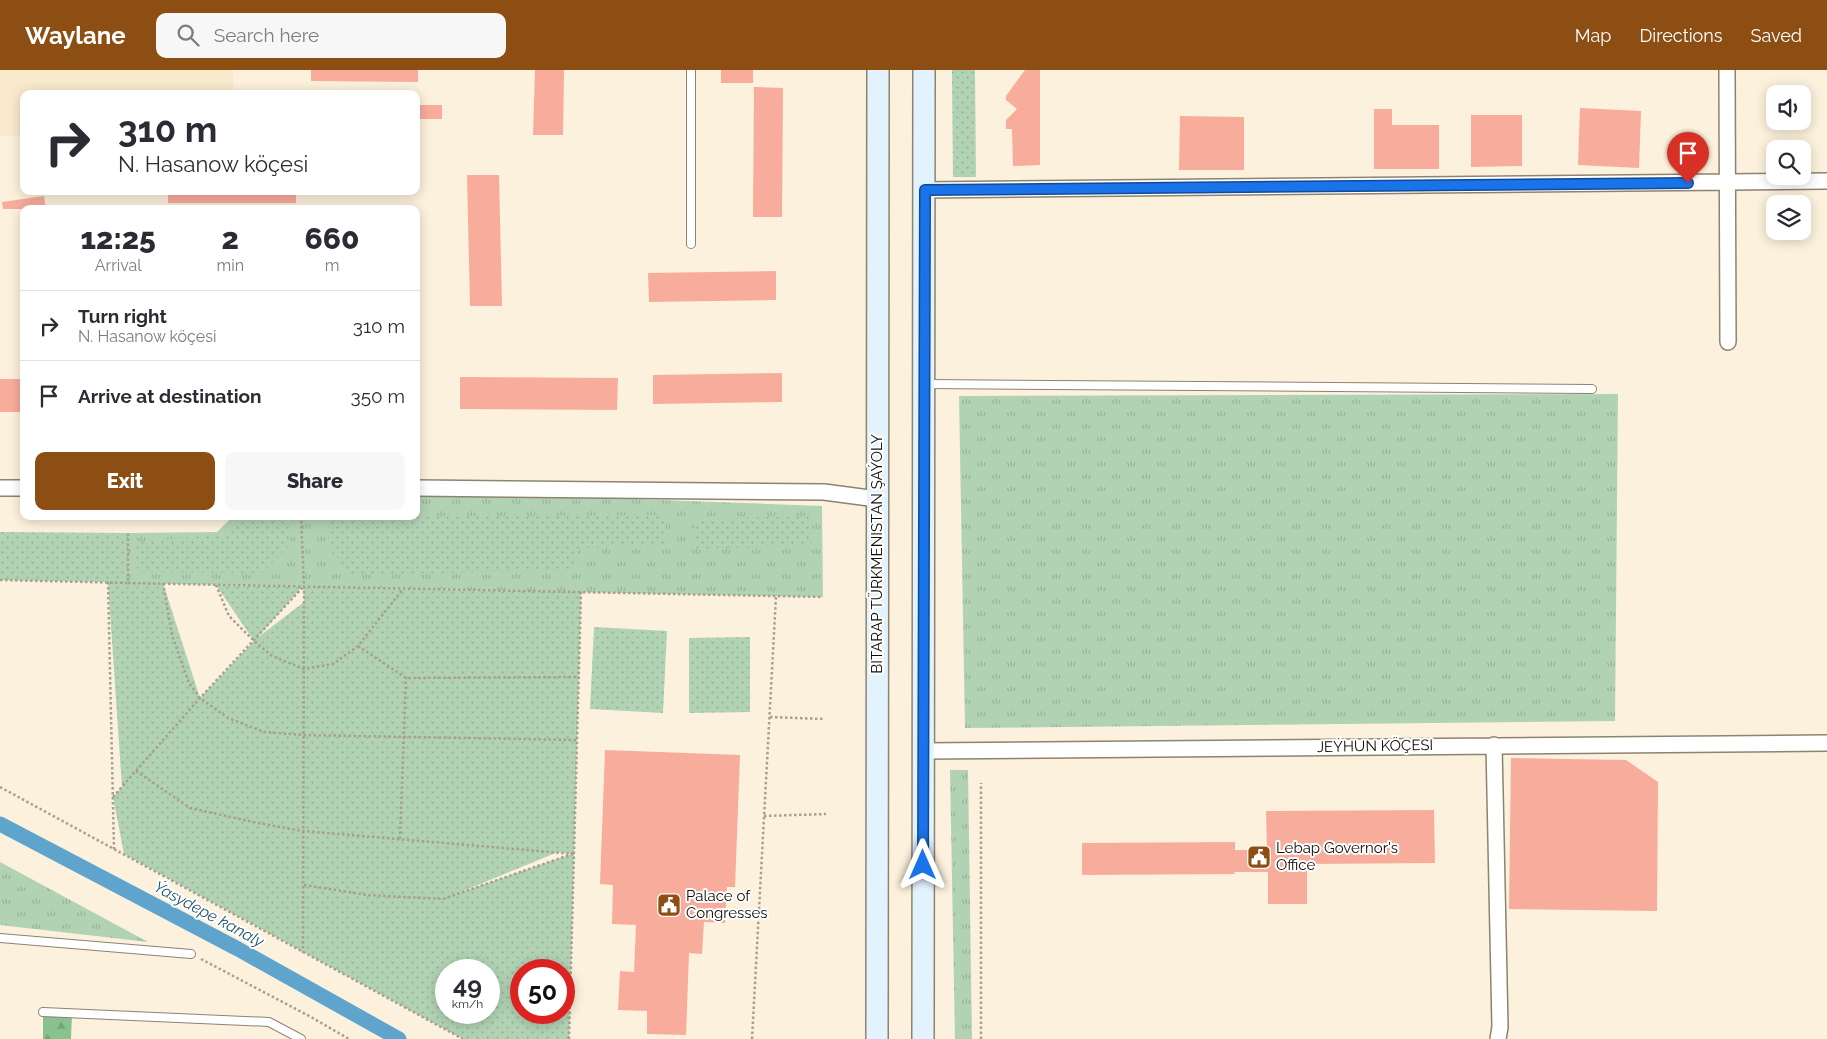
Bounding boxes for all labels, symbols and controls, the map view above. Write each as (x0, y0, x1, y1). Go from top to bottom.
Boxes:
search box (156, 13, 506, 58)
text: Waylane (25, 21, 126, 50)
icon: search (174, 21, 202, 49)
text: Search here (214, 24, 319, 46)
text: Map (1575, 25, 1611, 46)
text: Directions (1639, 25, 1723, 46)
text: Saved (1751, 25, 1802, 46)
map controls (1766, 85, 1811, 240)
button: sound (1766, 85, 1811, 130)
text: 310 m (118, 109, 217, 150)
icon: right (35, 110, 100, 175)
pin (1667, 132, 1709, 183)
icon: arrive (1674, 139, 1702, 167)
button: search (1766, 140, 1811, 185)
text: N. Hasanow köçesi (118, 151, 308, 177)
button: layers (1766, 195, 1811, 240)
text: 12:25 (81, 221, 156, 256)
text: 2 (222, 221, 239, 256)
text: 660 (305, 221, 359, 256)
text: Arrival (95, 256, 142, 275)
text: min (216, 256, 244, 275)
text: m (325, 256, 339, 275)
text: Turn right (78, 305, 167, 327)
icon: right (35, 312, 63, 340)
text: 310 m (353, 315, 405, 337)
text: N. Hasanow köçesi (78, 327, 216, 346)
icon: arrive (35, 382, 63, 410)
text: Arrive at destination (78, 385, 262, 407)
text: 350 m (351, 385, 405, 407)
street label: BITARAP TÜRKMENISTAN ŞAÝOLY (867, 434, 886, 674)
button: Exit (35, 452, 215, 510)
button: Share (225, 452, 405, 510)
street label: JEÝHUN KÖÇESI (1317, 735, 1433, 756)
position arrow (896, 838, 948, 890)
place label: Lebap Governor's Office (1276, 839, 1398, 874)
public building icon: Lebap Governor's Office (1246, 844, 1272, 870)
water label: Ýasydepe kanaly (151, 876, 269, 951)
place label: Palace of Congresses (686, 887, 768, 922)
public building icon: Palace of Congresses (656, 892, 682, 918)
speed limit sign: 50 (510, 959, 575, 1024)
text: 49 (453, 970, 482, 1000)
text: km/h (452, 997, 483, 1011)

